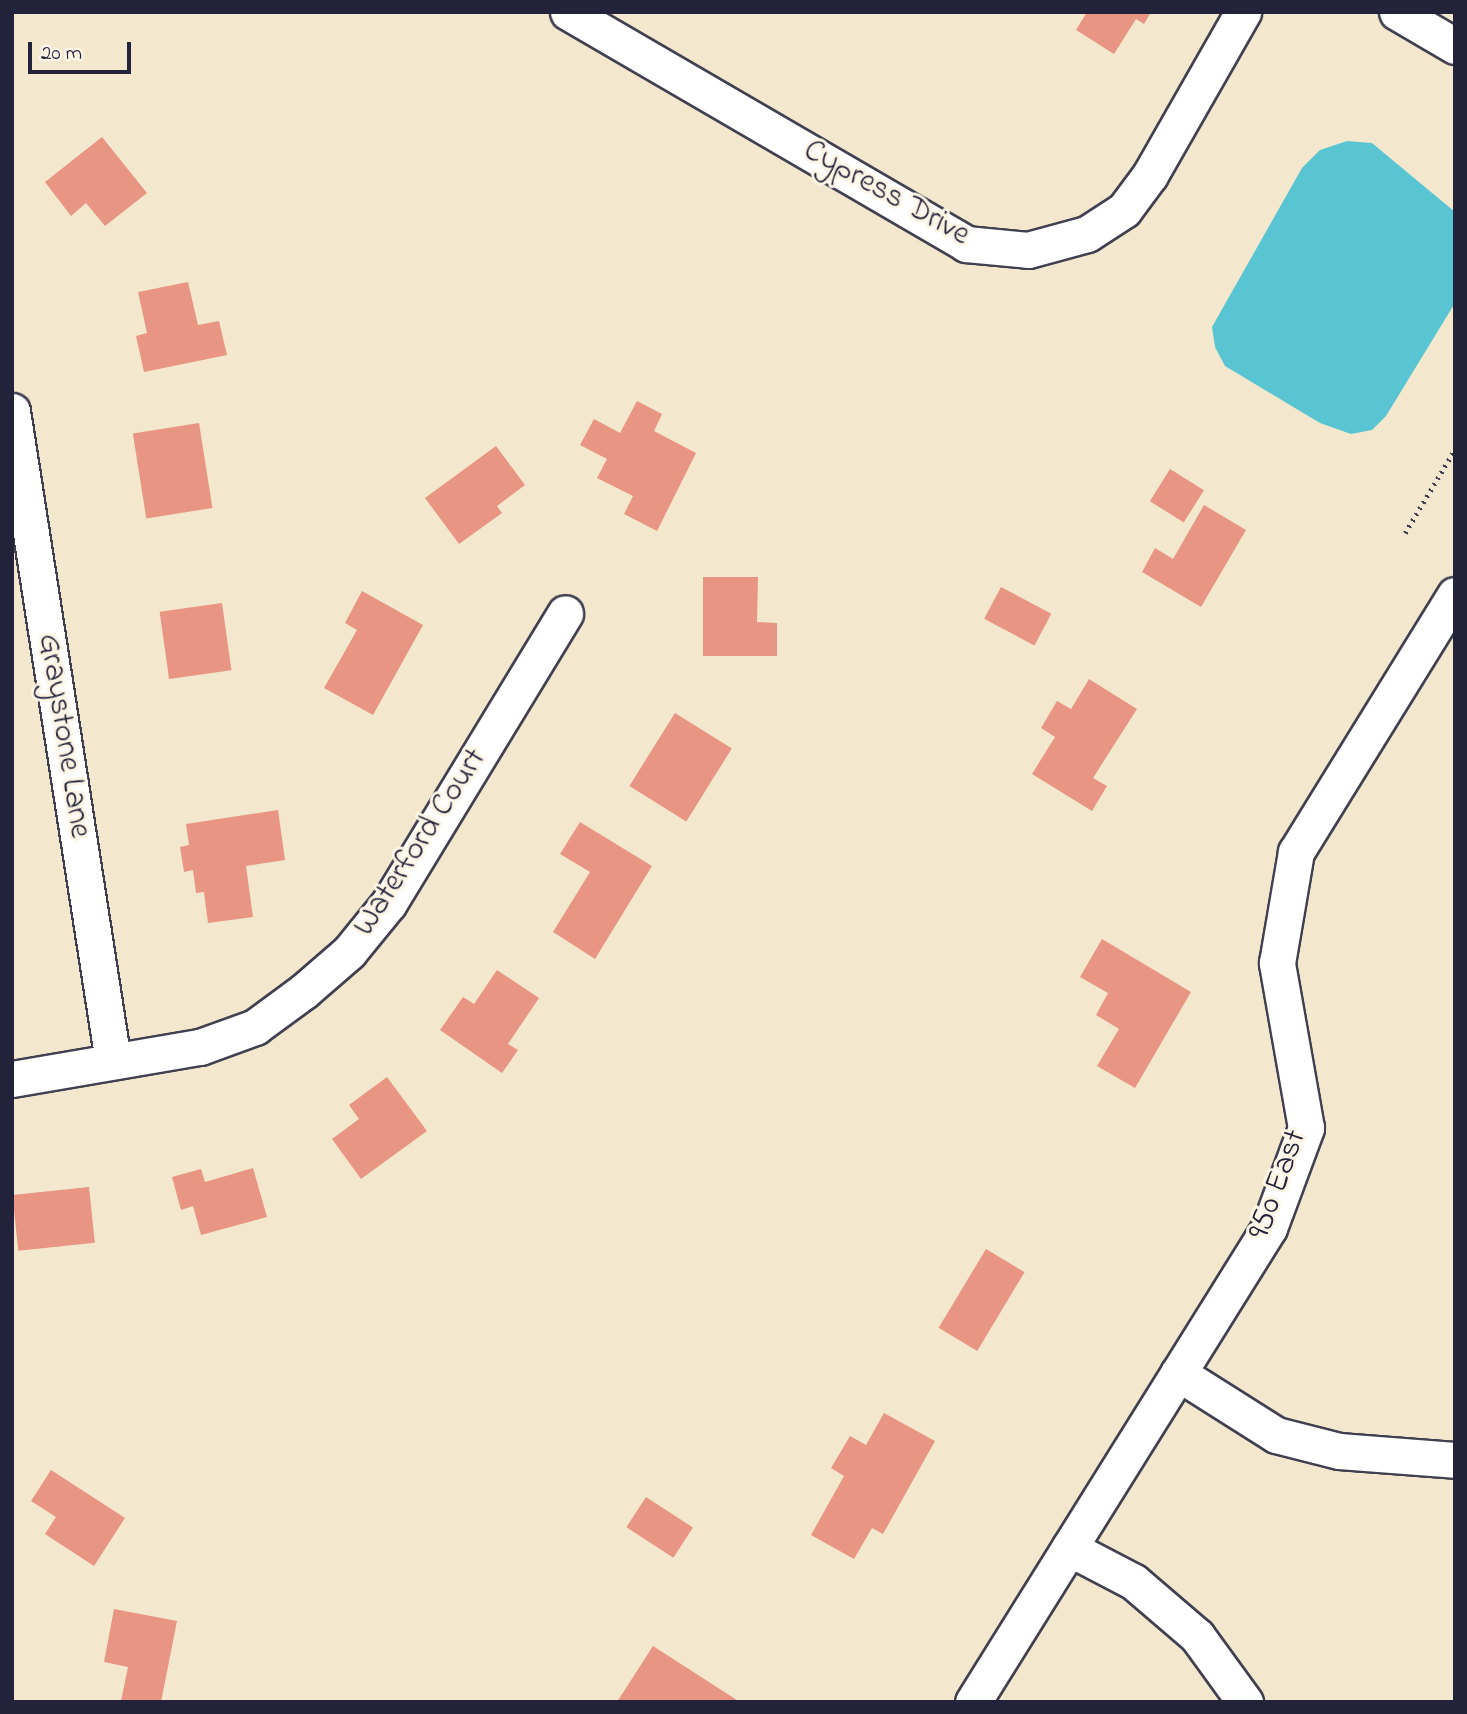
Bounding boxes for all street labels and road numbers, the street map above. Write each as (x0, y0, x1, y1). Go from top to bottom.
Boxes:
street label: Cypress Drive (796, 133, 976, 255)
street label: Graystone Lane (28, 631, 98, 841)
street label: Waterford Court (346, 742, 496, 944)
street label: 950 East (1242, 1125, 1316, 1245)

